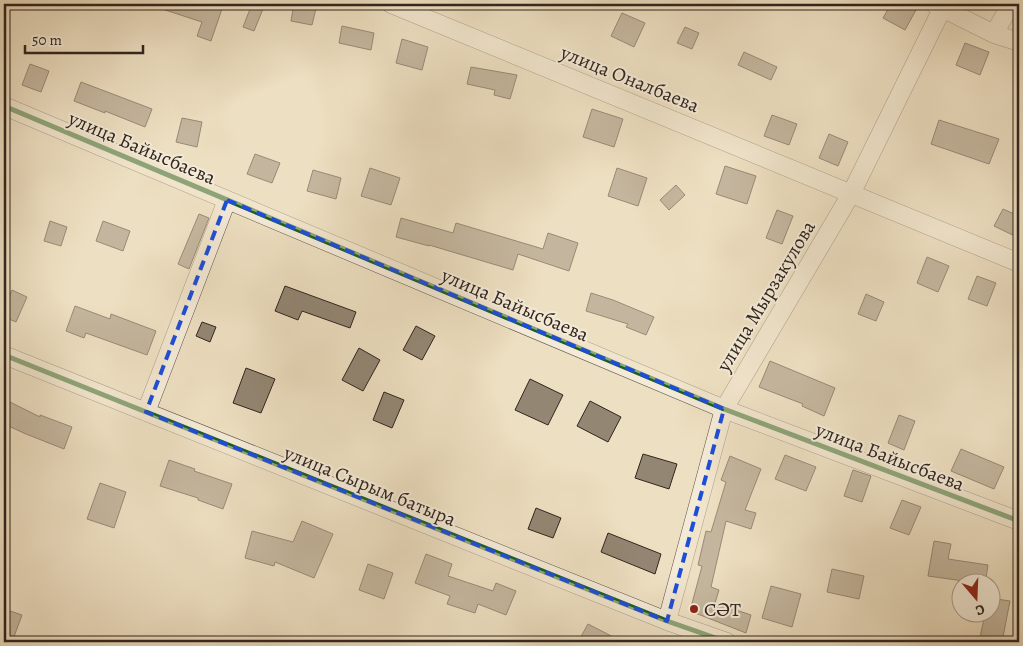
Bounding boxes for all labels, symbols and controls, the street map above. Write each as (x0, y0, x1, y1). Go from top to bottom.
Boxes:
scale bar (25, 22, 142, 54)
text: 50 m (32, 30, 62, 50)
street label: улица Оналбаева (556, 39, 704, 119)
street label: улица Байысбаева (63, 104, 220, 191)
street label: улица Мырзакулова (710, 215, 822, 377)
street label: улица Байысбаева (436, 261, 593, 348)
street label: улица Байысбаева (811, 416, 969, 498)
street label: улица Сырым батыра (279, 439, 461, 533)
north arrow (950, 574, 1000, 624)
place label: СƏТ (704, 596, 741, 623)
text: С (973, 599, 987, 620)
marker: СƏТ (688, 603, 700, 615)

